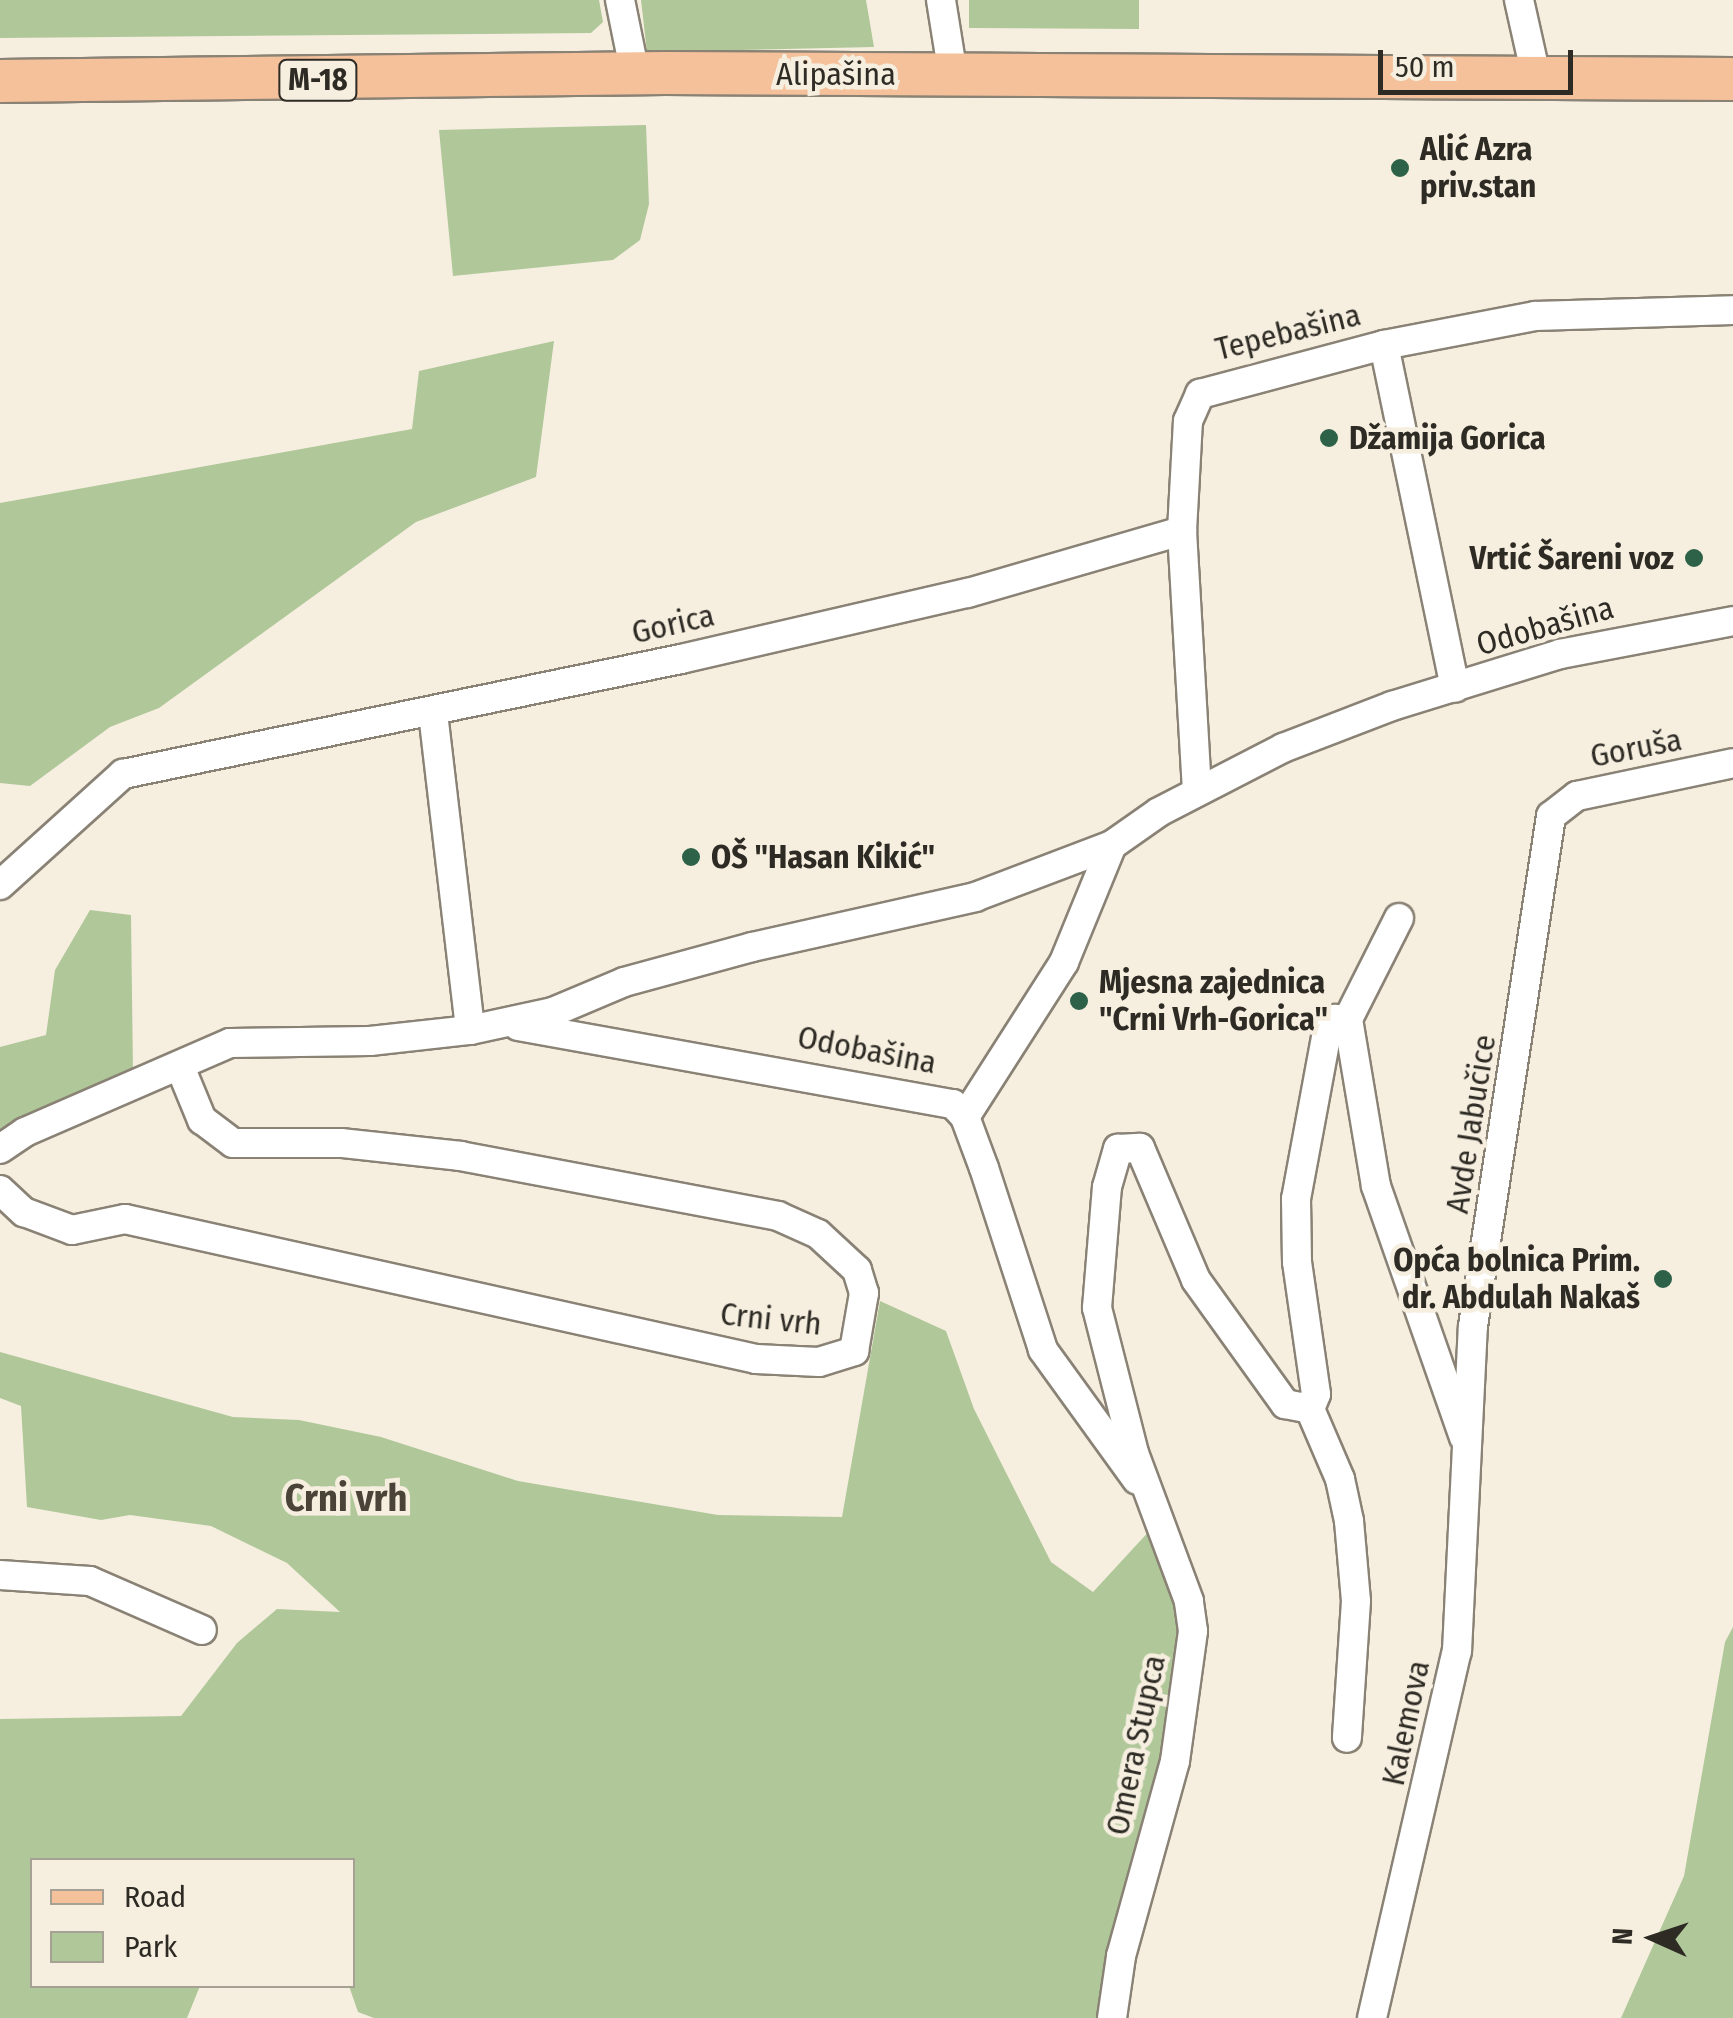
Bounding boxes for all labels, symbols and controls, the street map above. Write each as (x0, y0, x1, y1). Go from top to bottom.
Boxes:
scale bar (1383, 30, 1578, 92)
text: 50 m (1395, 49, 1455, 85)
road number: M-18 (278, 55, 358, 105)
street label: Alipašina (776, 55, 896, 93)
place label: Alić Azra priv.stan (1420, 131, 1536, 206)
marker: Alić Azra priv.stan (1389, 157, 1411, 179)
street label: Tepebašina (1211, 295, 1365, 369)
place label: Džamija Gorica (1349, 419, 1546, 457)
marker: Džamija Gorica (1318, 427, 1340, 449)
place label: Vrtić Šareni voz (1469, 539, 1674, 577)
marker: Vrtić Šareni voz (1683, 547, 1705, 569)
street label: Odobašina (1472, 588, 1618, 664)
street label: Gorica (628, 596, 718, 652)
street label: Goruša (1587, 720, 1685, 776)
place label: OŠ "Hasan Kikić" (711, 838, 935, 876)
marker: OŠ "Hasan Kikić" (680, 846, 702, 868)
place label: Mjesna zajednica "Crni Vrh-Gorica" (1099, 964, 1328, 1039)
marker: Mjesna zajednica "Crni Vrh-Gorica" (1068, 990, 1090, 1012)
street label: Odobašina (794, 1018, 940, 1082)
street label: Avde Jabučice (1438, 1032, 1504, 1216)
place label: Opća bolnica Prim. dr. Abdulah Nakaš (1393, 1242, 1640, 1317)
marker: Opća bolnica Prim. dr. Abdulah Nakaš (1650, 1266, 1676, 1292)
street label: Crni vrh (718, 1295, 824, 1343)
district label: Crni vrh (285, 1476, 407, 1522)
street label: Omera Stupca (1098, 1651, 1174, 1839)
street label: Kalemova (1374, 1657, 1438, 1789)
legend (30, 1858, 355, 1988)
text: Road (124, 1879, 186, 1915)
north arrow (1603, 1888, 1703, 1988)
text: N (1606, 1927, 1639, 1946)
text: Park (124, 1929, 177, 1965)

